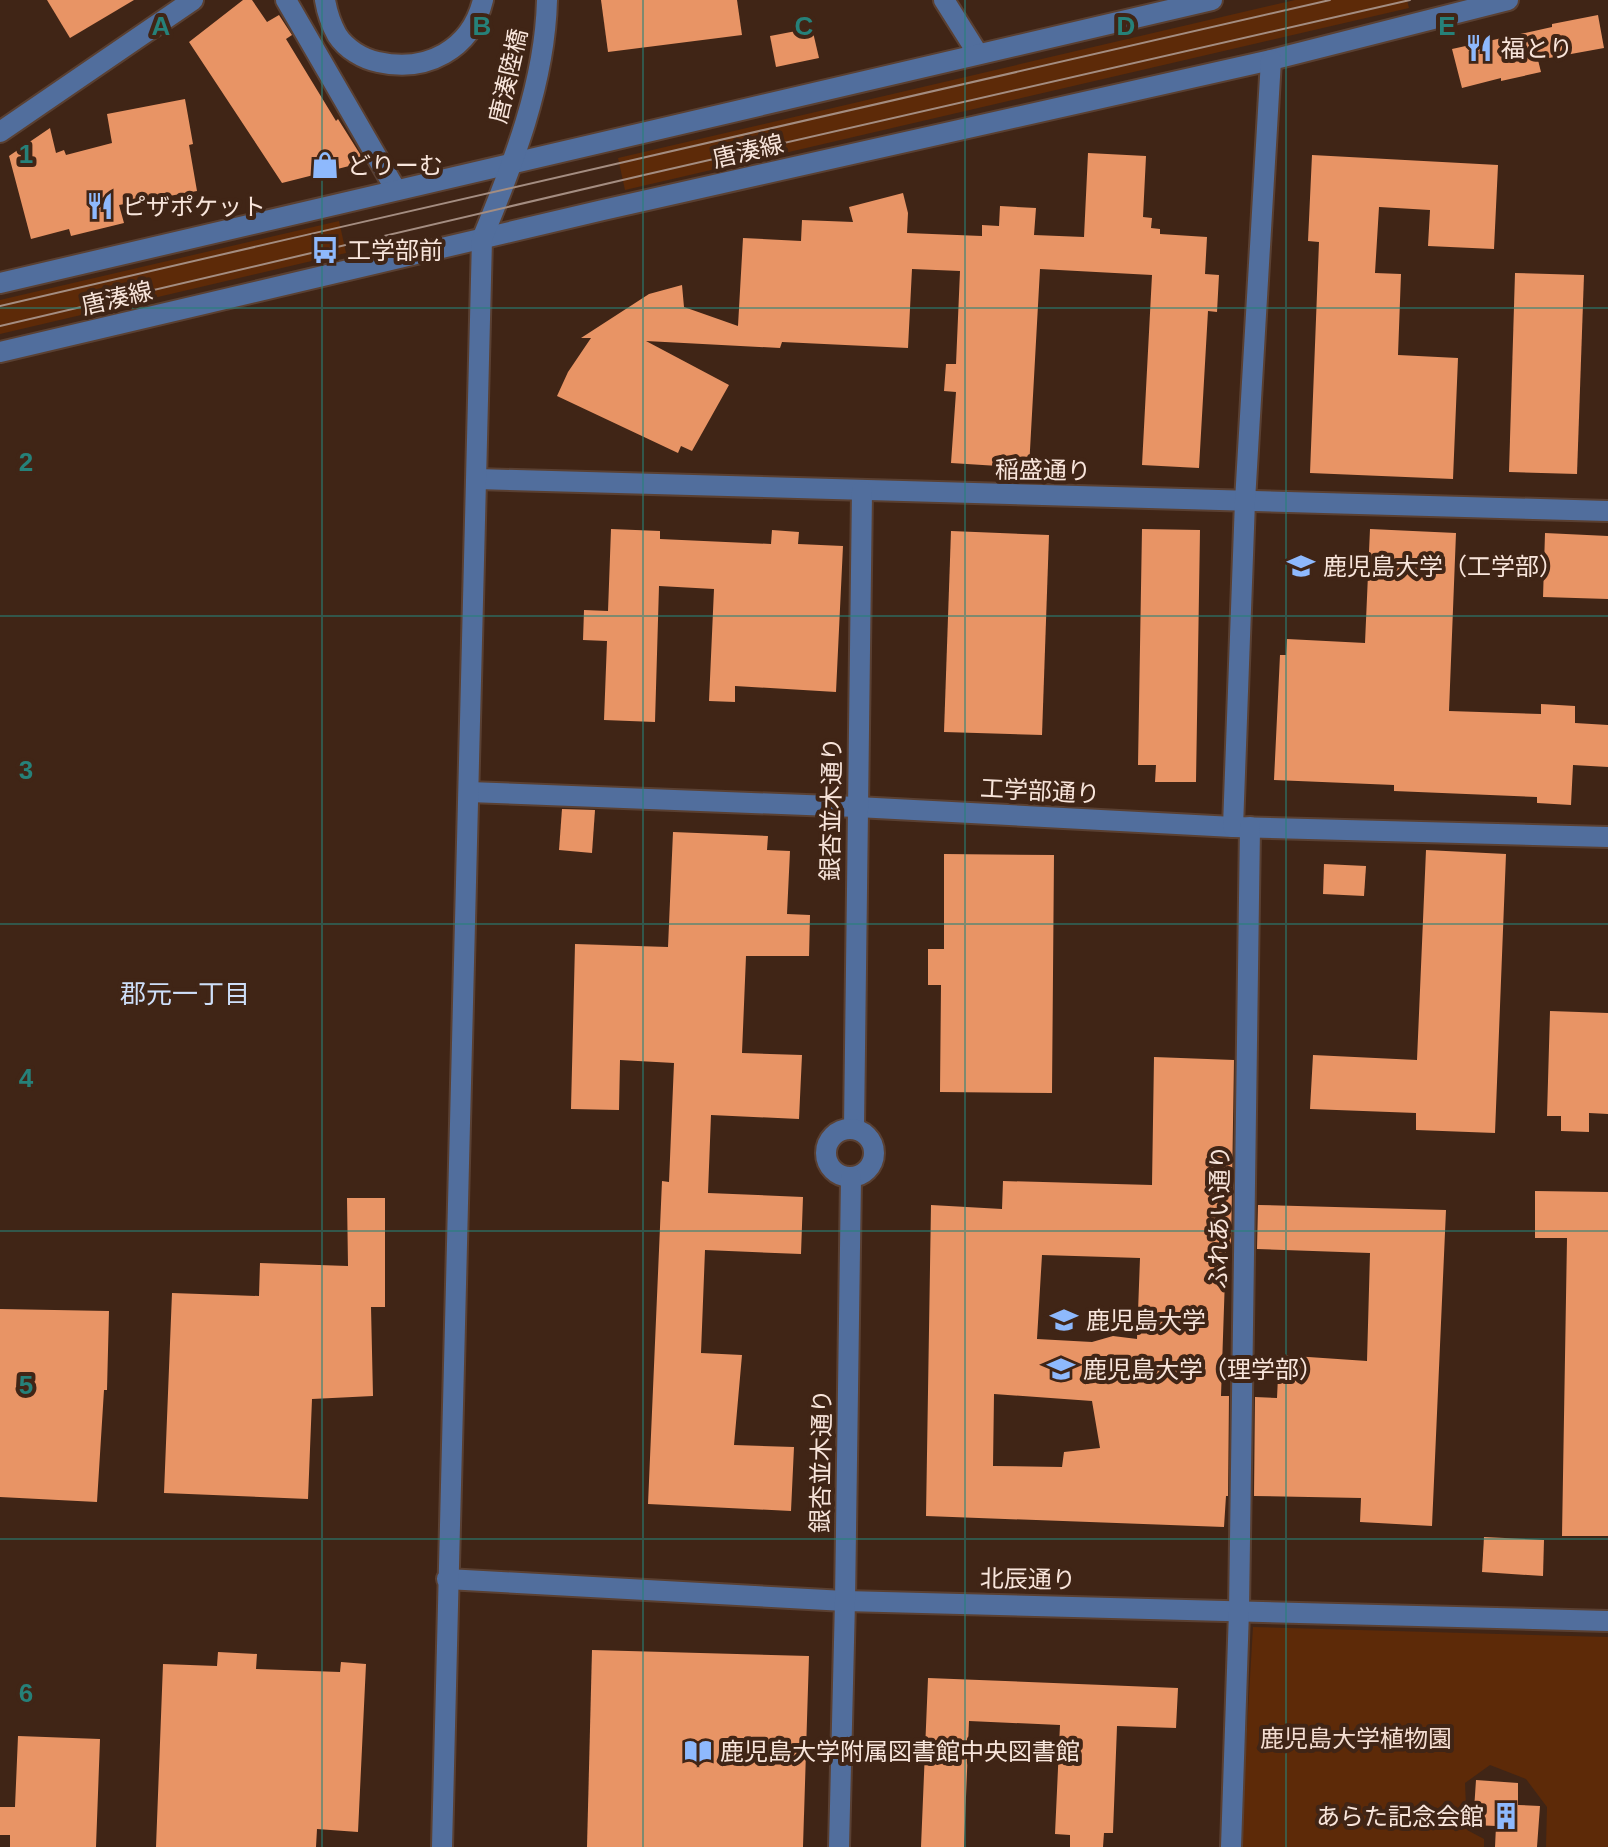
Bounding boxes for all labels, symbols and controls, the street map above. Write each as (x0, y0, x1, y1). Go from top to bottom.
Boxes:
text: A (152, 11, 171, 41)
text: B (473, 11, 491, 41)
text: C (795, 11, 814, 41)
text: D (1117, 11, 1135, 41)
text: E (1438, 11, 1456, 41)
street label: 唐湊陸橋 (484, 26, 532, 126)
restaurant icon: 福とり (1464, 33, 1494, 63)
place label: 福とり (1501, 35, 1573, 62)
street label: 唐湊線 (710, 130, 786, 172)
text: 1 (19, 139, 33, 169)
shop icon: どりーむ (310, 150, 340, 180)
place label: どりーむ (347, 152, 443, 179)
restaurant icon: ピザポケット (85, 191, 115, 221)
place label: ピザポケット (122, 193, 266, 220)
bus stop icon: 工学部前 (310, 235, 340, 265)
place label: 工学部前 (347, 237, 443, 264)
street label: 唐湊線 (79, 277, 155, 319)
text: 2 (19, 447, 33, 477)
street label: 稲盛通り (995, 456, 1091, 484)
school or university icon: 鹿児島大学（工学部） (1286, 551, 1316, 581)
place label: 鹿児島大学（工学部） (1323, 553, 1563, 580)
street label: 銀杏並木通り (816, 737, 846, 881)
text: 3 (19, 755, 33, 785)
street label: 工学部通り (979, 774, 1101, 808)
district label: 郡元一丁目 (120, 979, 250, 1009)
text: 4 (19, 1063, 34, 1093)
street label: ふれあい通り (1204, 1145, 1234, 1289)
school or university icon: 鹿児島大学 (1049, 1305, 1079, 1335)
place label: 鹿児島大学 (1086, 1307, 1206, 1334)
school or university icon: 鹿児島大学（理学部） (1046, 1354, 1076, 1384)
place label: 鹿児島大学（理学部） (1083, 1356, 1323, 1383)
text: 5 (19, 1370, 33, 1400)
street label: 銀杏並木通り (806, 1389, 836, 1533)
street label: 北辰通り (980, 1565, 1076, 1593)
text: 6 (19, 1678, 33, 1708)
park label: 鹿児島大学植物園 (1260, 1725, 1452, 1752)
library icon: 鹿児島大学附属図書館中央図書館 (683, 1736, 713, 1766)
place label: 鹿児島大学附属図書館中央図書館 (720, 1738, 1080, 1765)
building icon: あらた記念会館 (1491, 1801, 1521, 1831)
place label: あらた記念会館 (1316, 1803, 1484, 1830)

